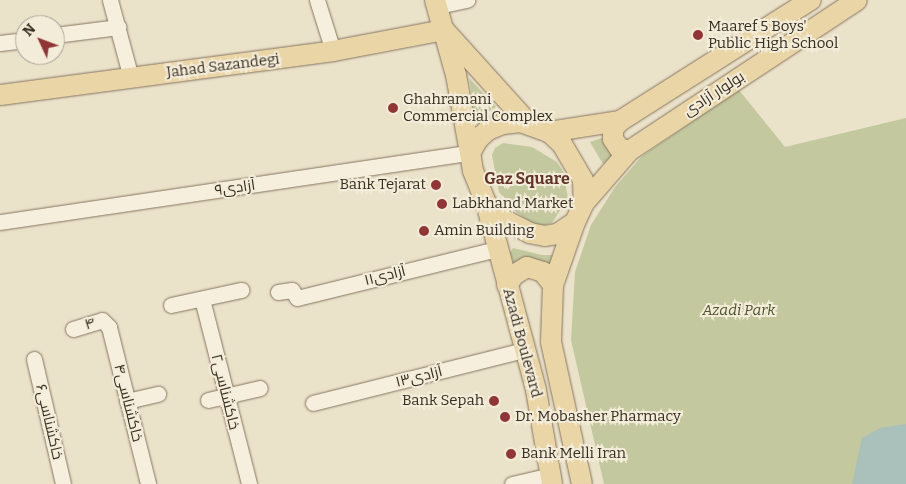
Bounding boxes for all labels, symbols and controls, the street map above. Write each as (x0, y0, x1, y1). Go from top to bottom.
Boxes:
north arrow (15, 15, 65, 65)
place label: Maaref 5 Boys' Public High School (708, 17, 838, 52)
text: N (19, 20, 39, 40)
marker: Maaref 5 Boys' Public High School (692, 29, 704, 41)
street label: Jahad Sazandegi (165, 50, 281, 82)
street label: بولوار آزادی (680, 68, 748, 120)
place label: Ghahramani Commercial Complex (403, 90, 553, 125)
marker: Ghahramani Commercial Complex (387, 102, 399, 114)
district label: Gaz Square (484, 169, 570, 189)
street label: آزادی۹ (214, 176, 256, 200)
place label: Bank Tejarat (339, 176, 426, 194)
marker: Bank Tejarat (430, 179, 442, 191)
place label: Labkhand Market (452, 195, 573, 213)
marker: Labkhand Market (436, 198, 448, 210)
place label: Amin Building (434, 222, 534, 240)
marker: Amin Building (418, 225, 430, 237)
street label: آزادی۱۱ (362, 262, 408, 290)
street label: Azadi Boulevard (499, 286, 545, 400)
park label: Azadi Park (703, 302, 775, 320)
street label: ۴ (83, 314, 97, 334)
street label: خاکشناسی۲ (207, 352, 243, 432)
street label: خاکشناسی۴ (110, 362, 146, 444)
street label: آزادی۱۳ (394, 363, 444, 391)
street label: خاکشناسی۶ (32, 383, 66, 461)
place label: Bank Sepah (402, 392, 484, 410)
marker: Bank Sepah (488, 395, 500, 407)
place label: Dr. Mobasher Pharmacy (515, 408, 681, 426)
marker: Dr. Mobasher Pharmacy (499, 411, 511, 423)
place label: Bank Melli Iran (521, 445, 626, 463)
marker: Bank Melli Iran (505, 448, 517, 460)

